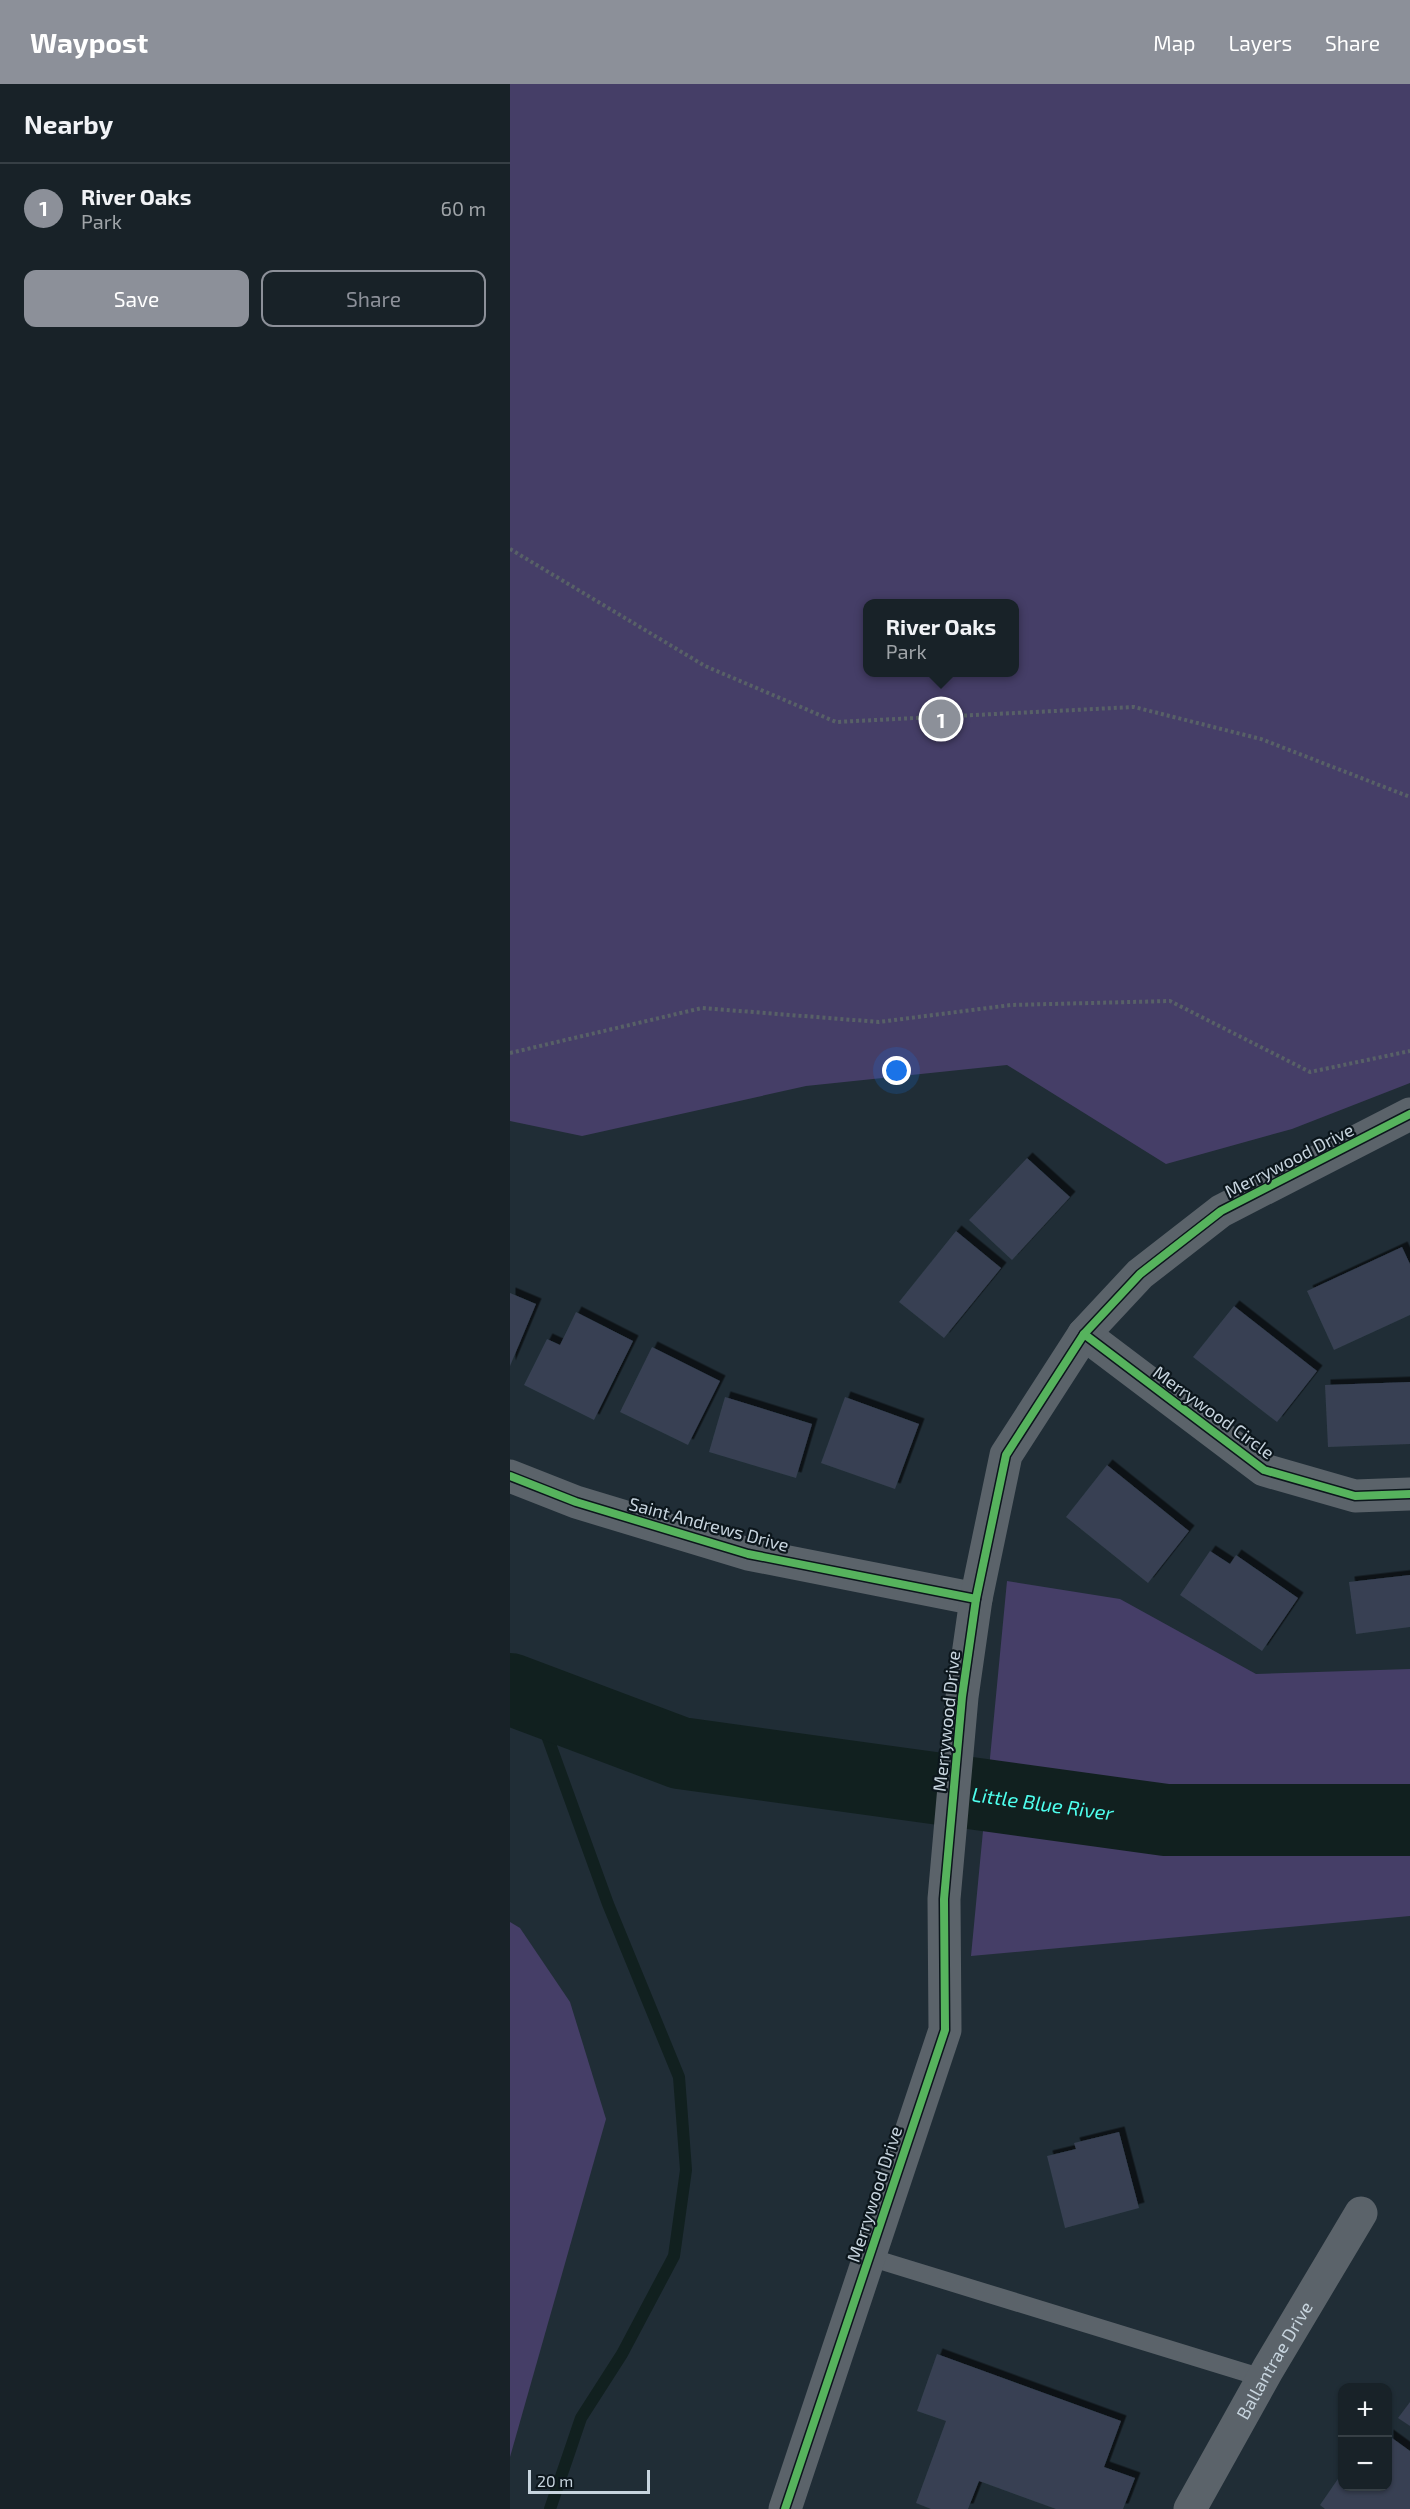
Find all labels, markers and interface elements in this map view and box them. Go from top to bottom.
text: Waypost [30,25,148,59]
text: Map [1153,30,1195,55]
text: Layers [1228,30,1292,55]
text: Share [1325,30,1380,55]
text: Nearby [24,108,113,139]
text: River Oaks [81,183,191,209]
text: 1 [39,196,48,220]
text: 60 m [441,196,486,220]
text: Park [81,209,122,233]
button: Save [24,270,249,327]
button: Share [261,270,486,327]
popup [863,599,1019,677]
text: River Oaks [886,613,996,639]
text: Park [886,639,927,663]
pin: 1 [922,696,960,742]
your location [882,1056,911,1085]
street label: Merrywood Drive [1221,1118,1357,1202]
street label: Merrywood Circle [1149,1361,1279,1463]
street label: Saint Andrews Drive [627,1492,791,1556]
street label: Merrywood Drive [928,1649,964,1793]
water label: Little Blue River [971,1781,1116,1825]
street label: Merrywood Drive [842,2123,906,2265]
street label: Ballantrae Drive [1231,2297,1317,2423]
map controls [1338,2383,1392,2491]
button: + [1338,2383,1392,2437]
button: − [1338,2437,1392,2491]
scale bar [528,2467,650,2494]
text: 20 m [537,2471,573,2490]

